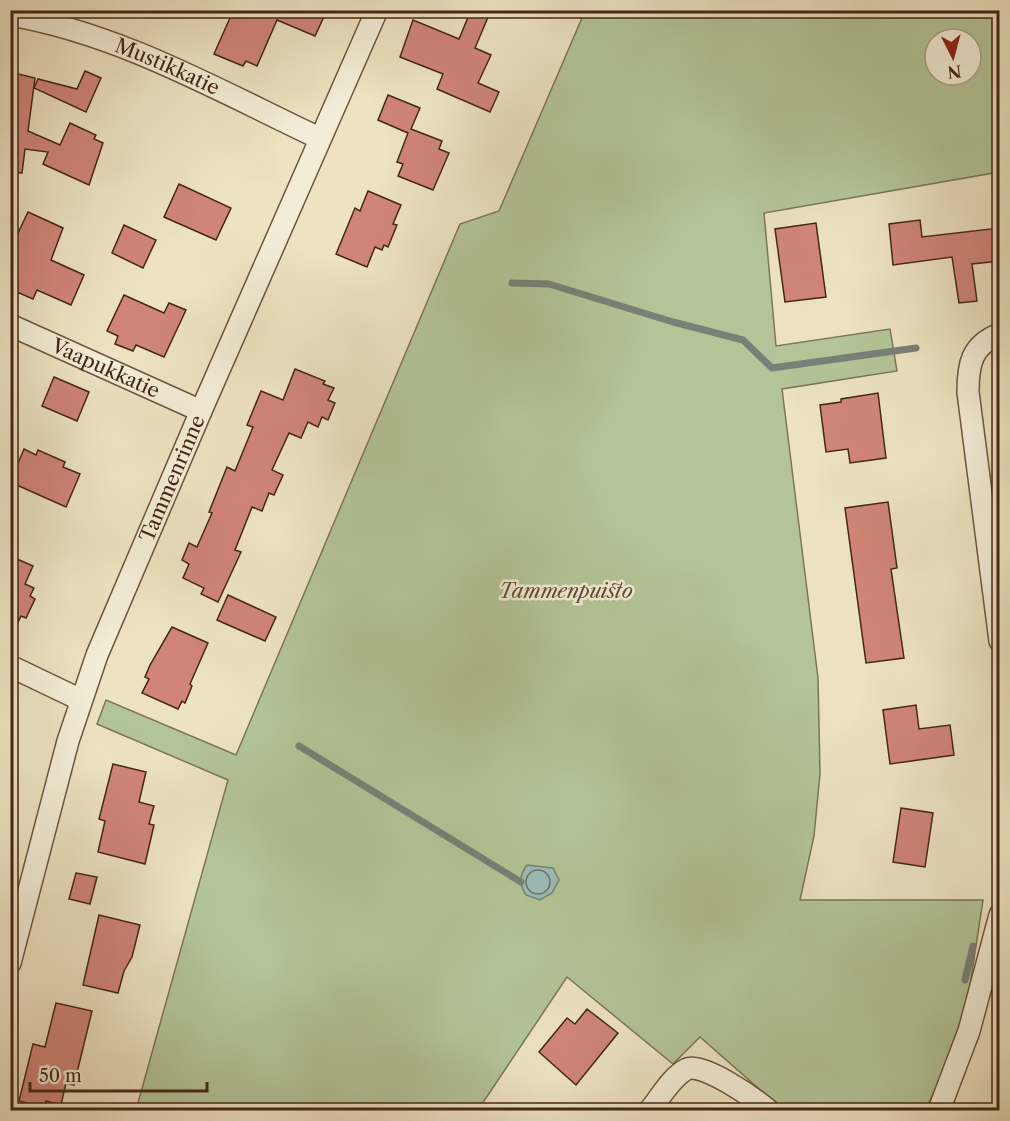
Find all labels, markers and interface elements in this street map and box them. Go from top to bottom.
north arrow [923,27,983,87]
street label: Mustikkatie [112,33,223,100]
text: N [947,61,963,83]
street label: Vaapukkatie [47,333,164,403]
street label: Tammenrinne [135,412,210,546]
park label: Tammenpuisto [499,579,633,603]
scale bar [30,1055,207,1093]
text: 50 m [39,1065,82,1087]

